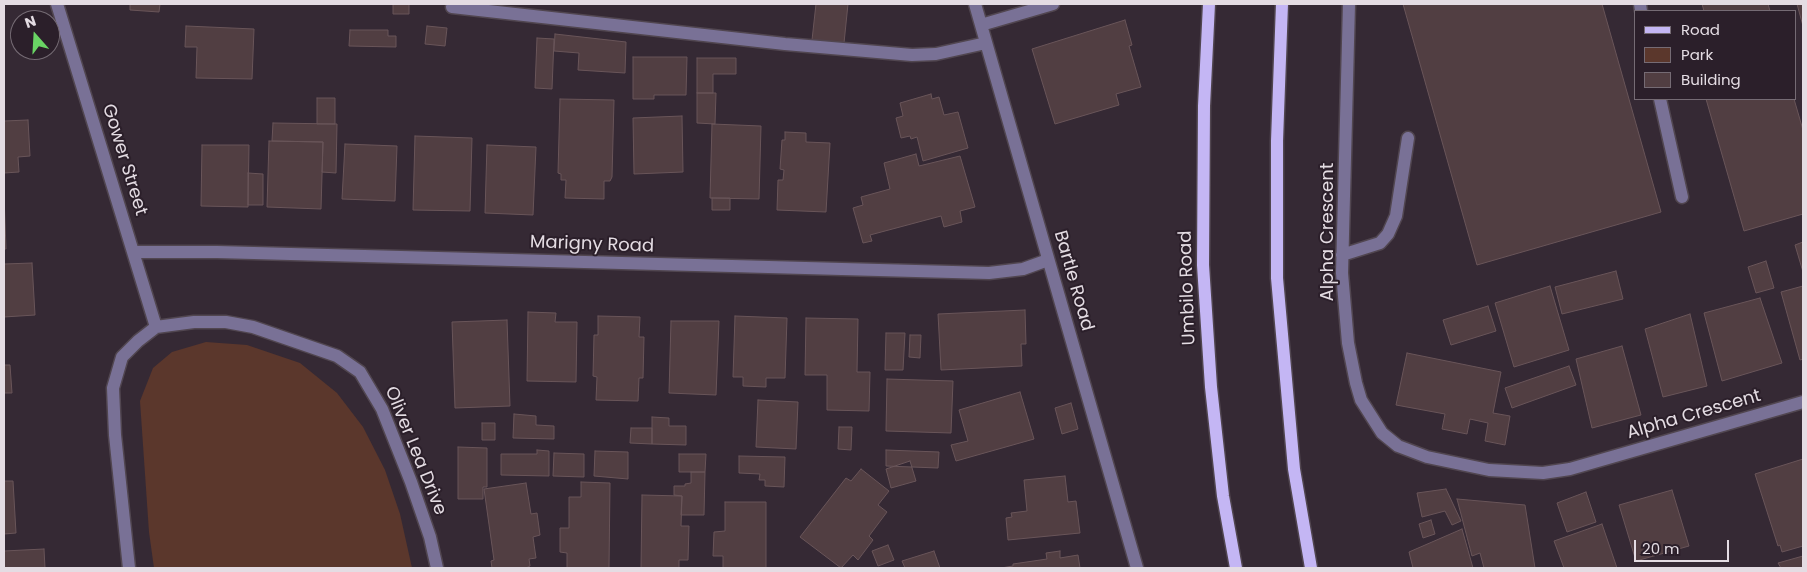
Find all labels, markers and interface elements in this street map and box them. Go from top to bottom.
north arrow [10,10,60,60]
legend [1634,10,1797,100]
text: N [22,11,39,33]
text: Road [1681,19,1720,40]
text: Park [1681,44,1713,65]
text: Building [1681,69,1741,90]
street label: Gower Street [97,102,151,218]
street label: Alpha Crescent [1317,163,1339,301]
street label: Bartle Road [1048,228,1098,334]
street label: Umbilo Road [1175,230,1201,346]
street label: Marigny Road [530,232,654,258]
street label: Oliver Lea Drive [379,384,451,518]
street label: Alpha Crescent [1624,386,1764,444]
scale bar [1637,530,1732,562]
text: 20 m [1642,538,1680,559]

